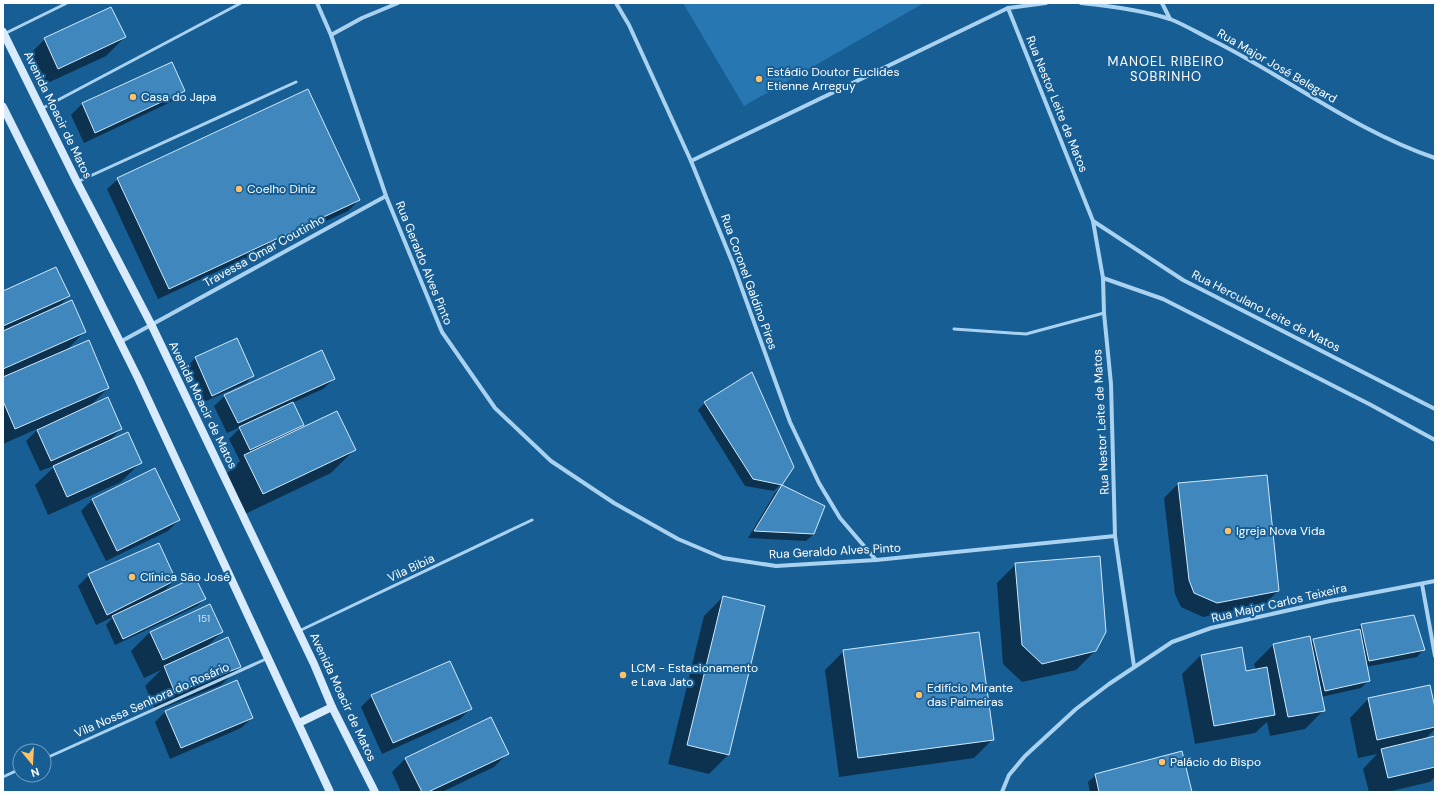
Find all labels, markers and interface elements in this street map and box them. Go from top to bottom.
street label: Rua Major José Belegard [1214,25,1340,107]
street label: Rua Nestor Leite de Matos [1022,33,1092,175]
street label: Avenida Moacir de Matos [20,49,96,181]
district label: MANOEL RIBEIRO SOBRINHO [1107,53,1225,85]
place label: Estádio Doutor Euclides Etienne Arreguy [767,64,899,94]
marker: Estádio Doutor Euclides Etienne Arreguy [754,74,764,84]
place label: Casa do Japa [141,89,216,105]
marker: Casa do Japa [128,92,138,102]
place label: Coelho Diniz [247,181,316,197]
marker: Coelho Diniz [234,184,244,194]
street label: Rua Geraldo Alves Pinto [392,199,456,327]
street label: Travessa Omar Coutinho [200,211,328,291]
street label: Rua Coronel Galdino Pires [717,212,781,352]
street label: Rua Herculano Leite de Matos [1189,266,1343,356]
street label: Avenida Moacir de Matos [165,339,241,471]
street label: Rua Nestor Leite de Matos [1089,349,1113,495]
place label: Igreja Nova Vida [1236,523,1325,539]
marker: Igreja Nova Vida [1223,526,1233,536]
street label: Rua Geraldo Alves Pinto [769,540,901,562]
street label: Vila Bibia [385,550,437,586]
place label: Clínica São José [140,569,230,585]
marker: Clínica São José [127,572,137,582]
street label: Rua Major Carlos Teixeira [1210,580,1348,626]
house number: 151 [198,612,210,625]
street label: Avenida Moacir de Matos [306,630,380,764]
street label: Vila Nossa Senhora do Rosário [72,659,232,741]
place label: LCM - Estacionamento e Lava Jato [631,660,758,690]
marker: LCM - Estacionamento e Lava Jato [618,670,628,680]
place label: Edifício Mirante das Palmeiras [927,680,1013,710]
marker: Edifício Mirante das Palmeiras [914,690,924,700]
north arrow [12,743,52,783]
place label: Palácio do Bispo [1170,754,1261,770]
marker: Palácio do Bispo [1157,757,1167,767]
text: N [29,765,41,780]

